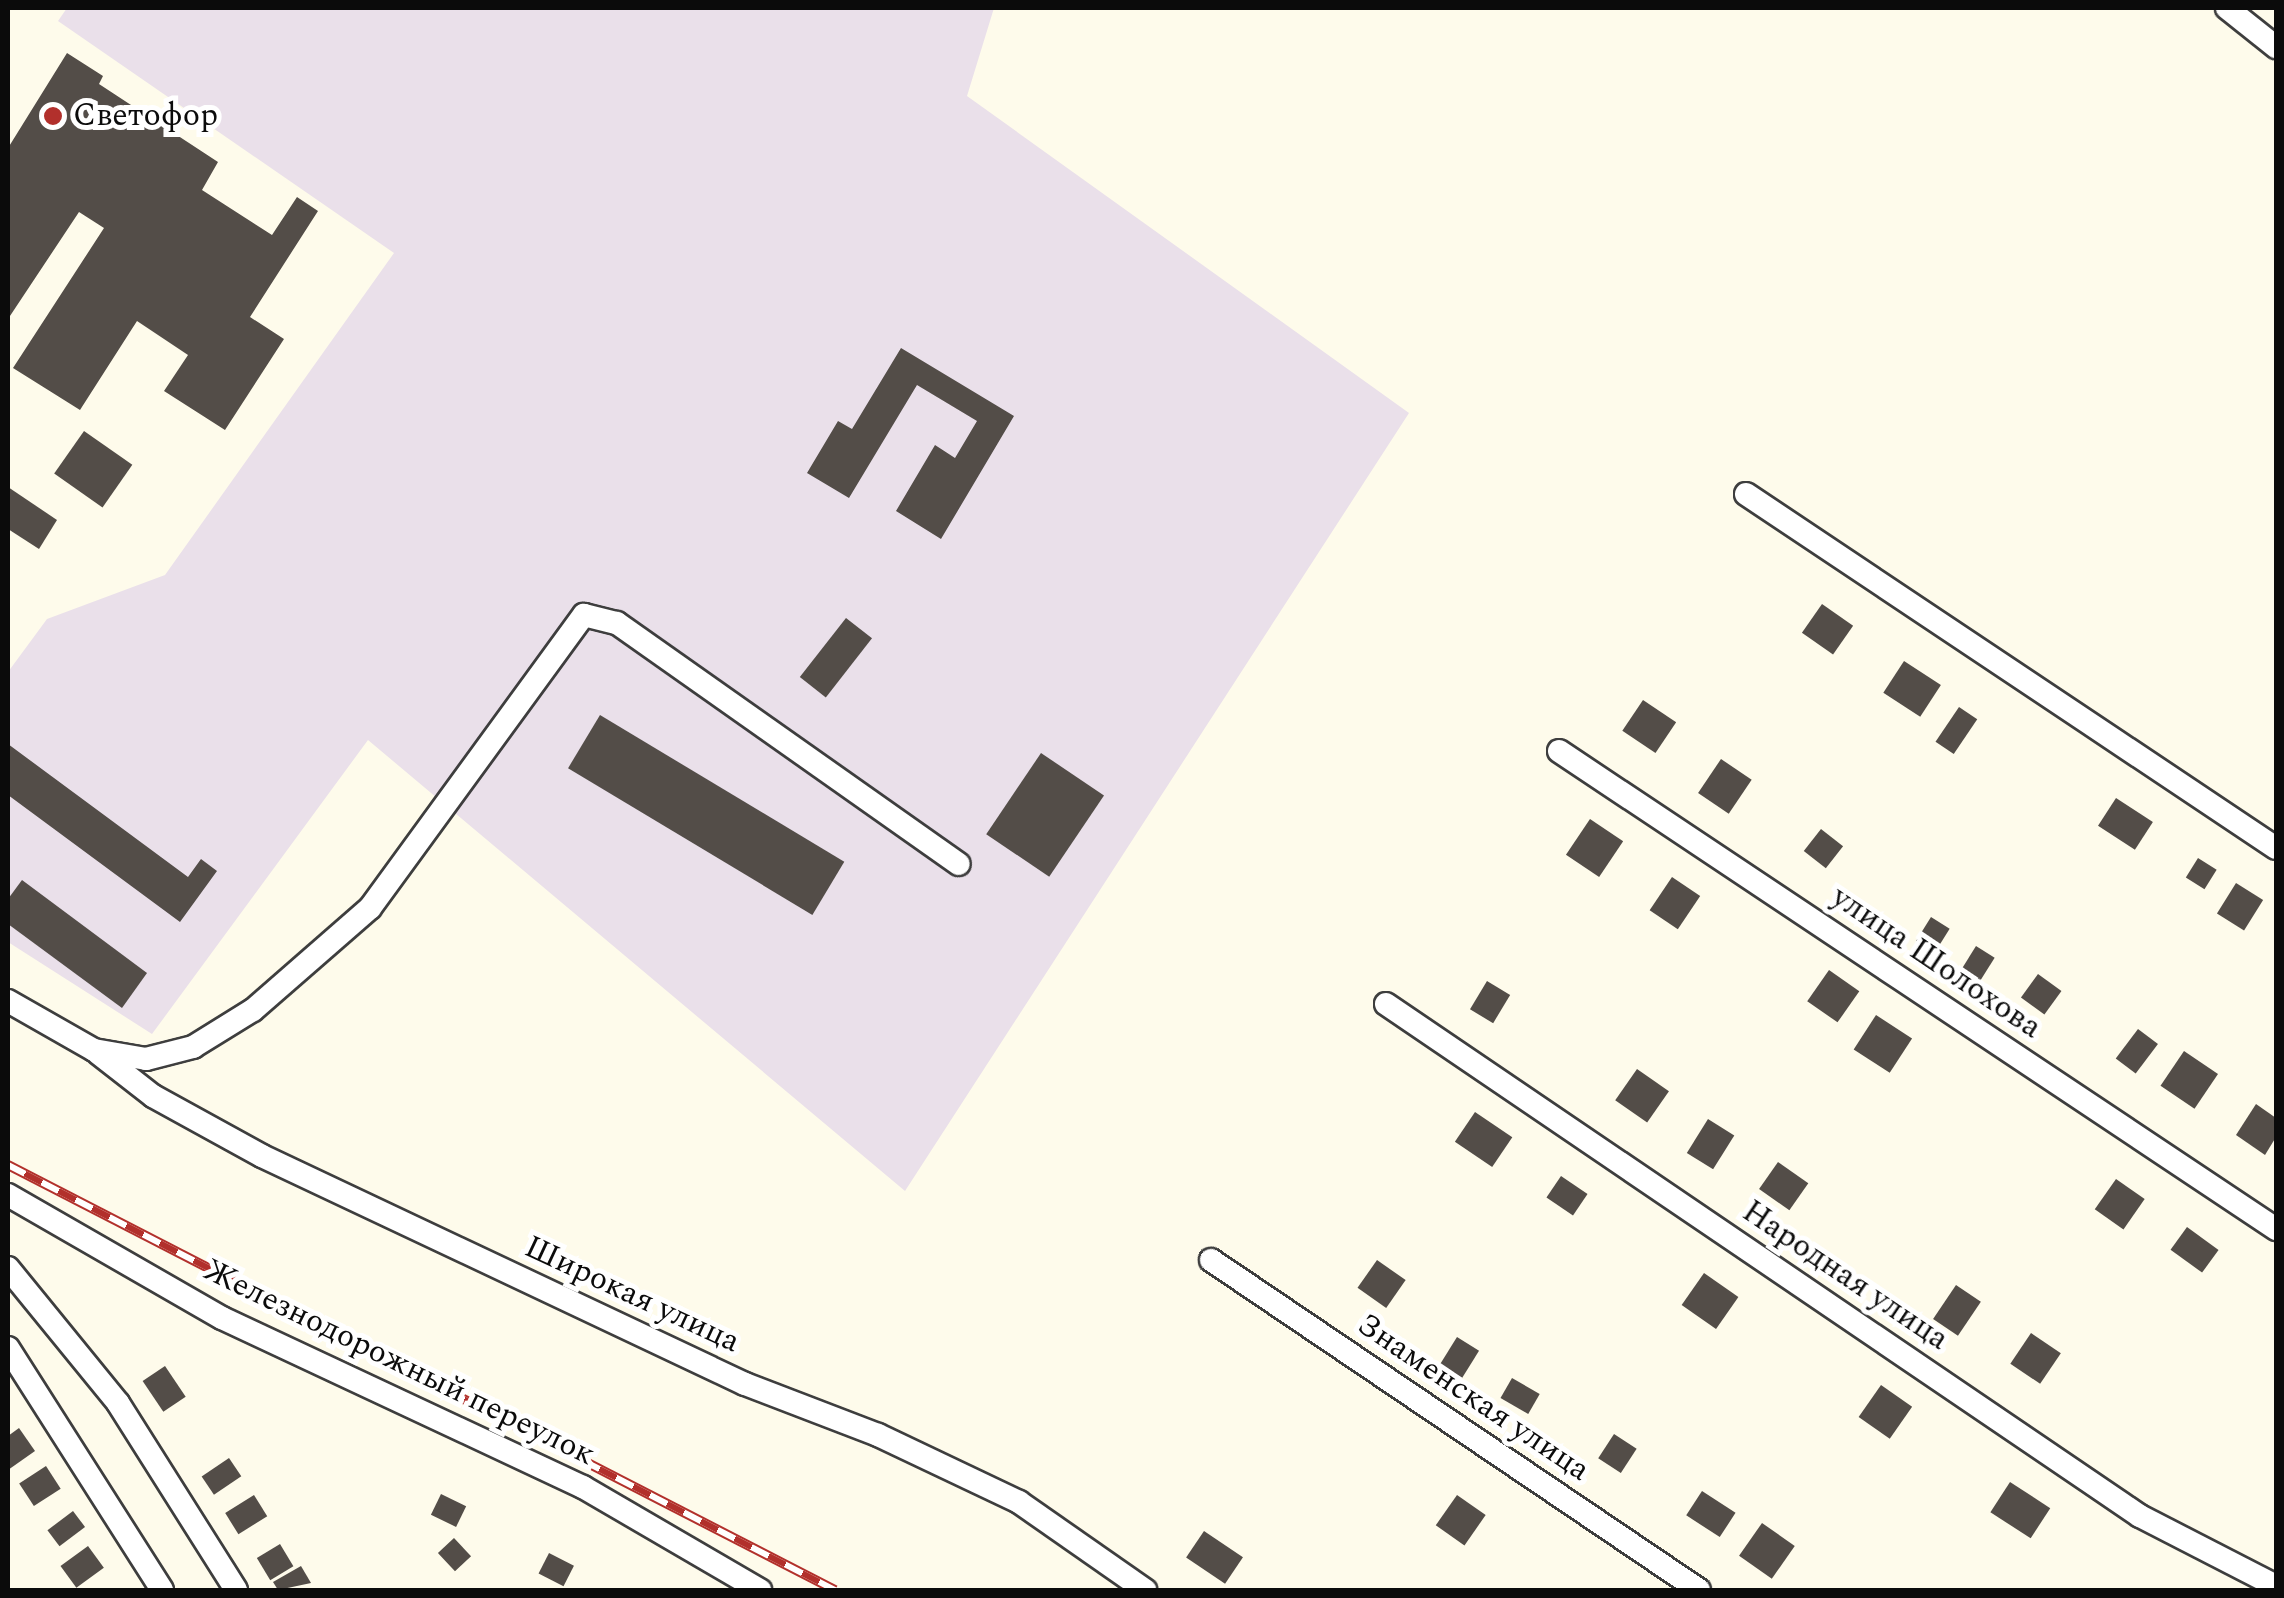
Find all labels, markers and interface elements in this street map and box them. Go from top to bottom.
place label: Светофор [73,97,218,135]
marker: Светофор [42,105,64,127]
street label: улица Шолохова [1824,879,2048,1047]
street label: Народная улица [1735,1193,1955,1359]
street label: Широкая улица [518,1228,746,1362]
street label: Железнодорожный переулок [197,1251,601,1475]
street label: Знаменская улица [1349,1306,1597,1490]

